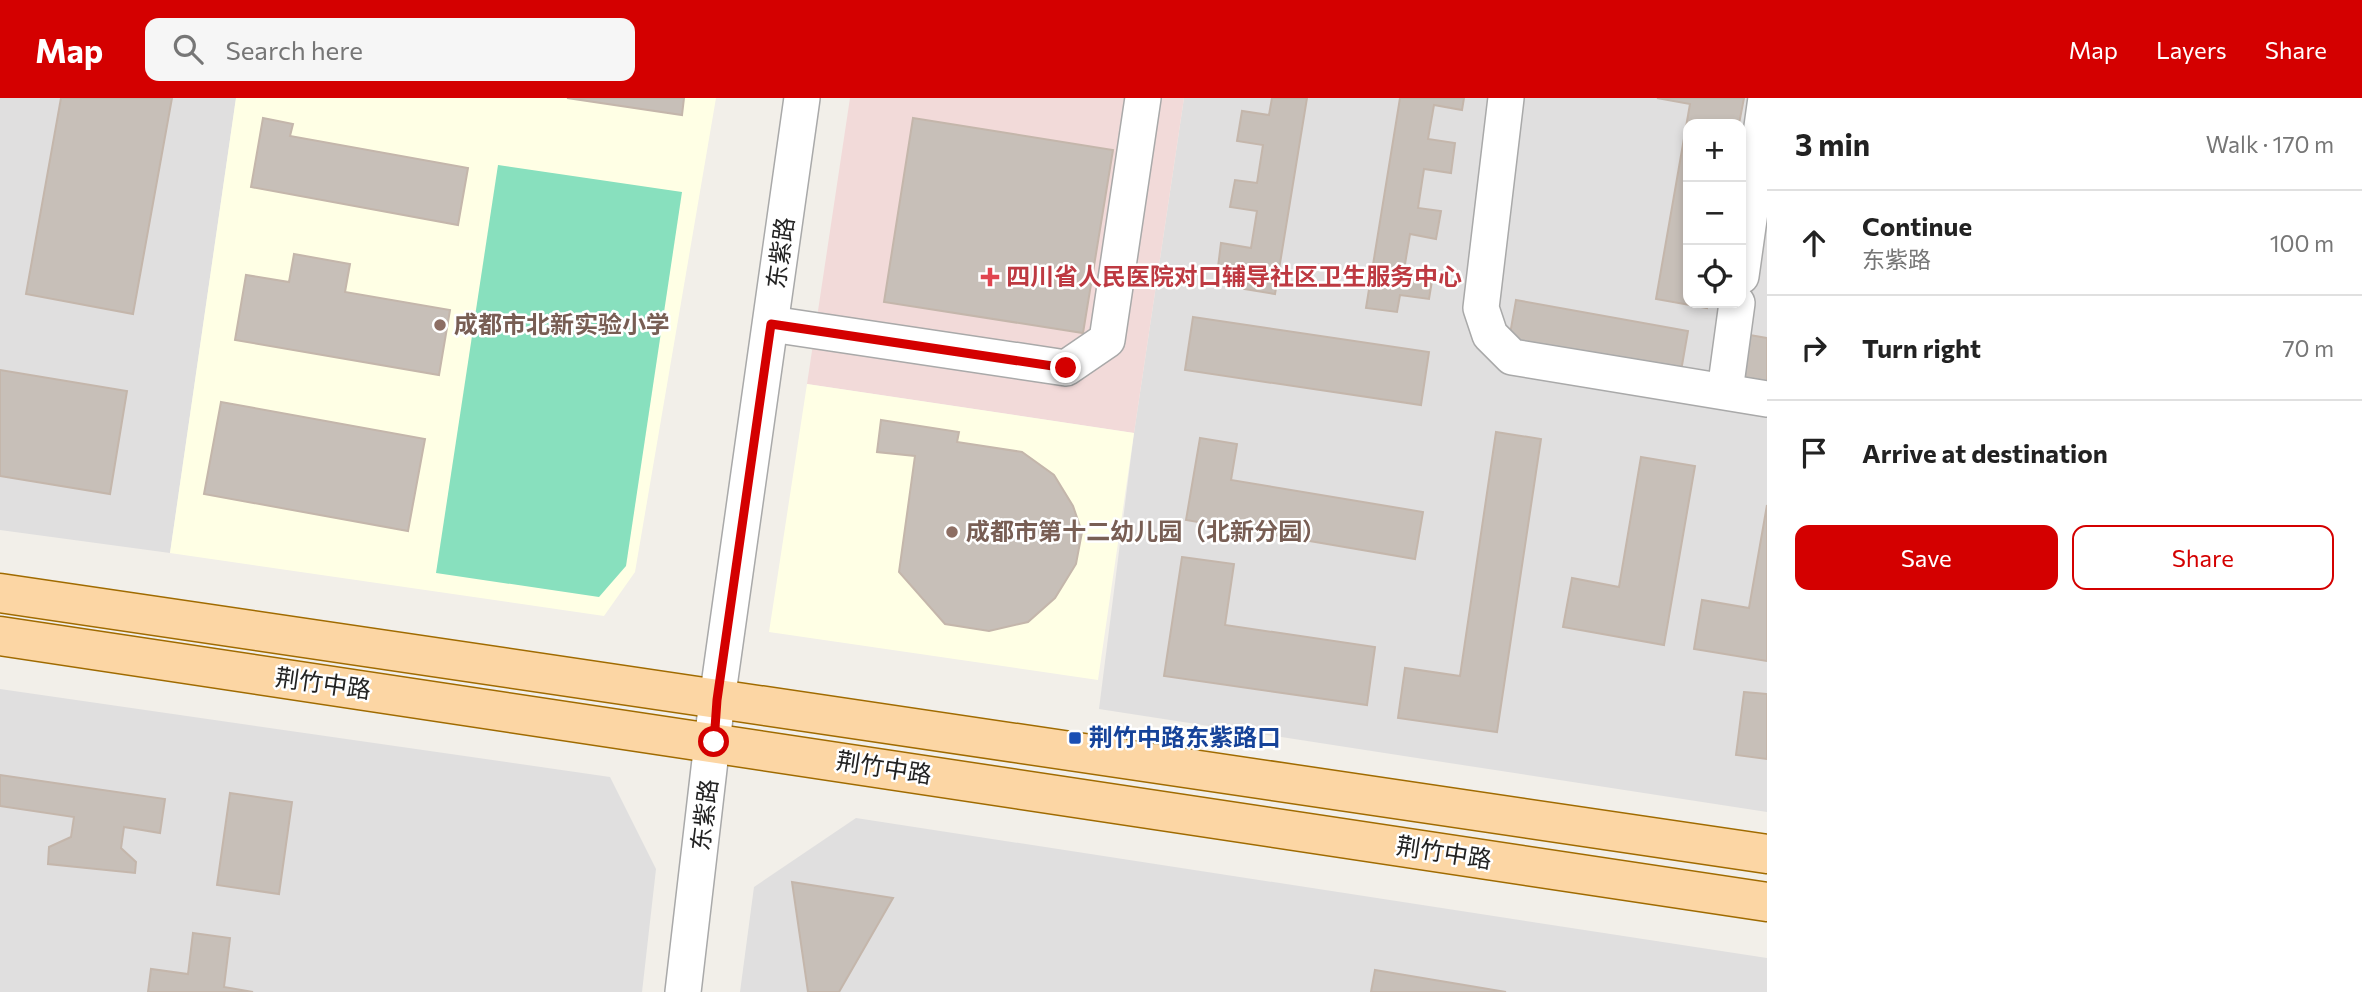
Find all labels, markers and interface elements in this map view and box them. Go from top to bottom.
search box [145,18,635,81]
text: Map [35,29,103,70]
icon: search [169,30,207,68]
text: Search here [225,34,363,65]
text: Map [2069,35,2118,64]
text: Layers [2156,35,2227,64]
text: Share [2265,35,2327,64]
map controls [1683,119,1746,308]
button: + [1683,119,1746,182]
text: 3 min [1795,125,1870,162]
text: Walk · 170 m [2206,130,2334,158]
button: − [1683,182,1746,245]
text: Continue [1862,210,1972,241]
street label: 东紫路 [760,215,799,290]
icon: ahead [1795,224,1833,262]
text: 100 m [2270,229,2334,257]
button: locate [1683,245,1746,308]
text: 东紫路 [1862,245,1931,273]
place label: 四川省人民医院对口辅导社区卫生服务中心 [1006,261,1462,290]
marker: 四川省人民医院对口辅导社区卫生服务中心 [980,267,1000,287]
place label: 成都市北新实验小学 [454,309,670,338]
marker: 成都市北新实验小学 [432,317,448,333]
icon: right [1795,329,1833,367]
text: Turn right [1862,332,1981,363]
text: 70 m [2282,334,2334,362]
route end [1050,352,1081,383]
icon: arrive [1795,434,1833,472]
text: Arrive at destination [1862,437,2108,468]
place label: 成都市第十二幼儿园（北新分园） [966,516,1326,545]
marker: 成都市第十二幼儿园（北新分园） [944,524,960,540]
button: Save [1795,525,2058,590]
button: Share [2072,525,2334,590]
street label: 荆竹中路 [274,661,373,704]
place label: 荆竹中路东紫路口 [1089,722,1281,751]
route start [698,726,729,757]
marker: 荆竹中路东紫路口 [1067,730,1083,746]
street label: 荆竹中路 [835,745,934,788]
street label: 东紫路 [685,777,722,852]
street label: 荆竹中路 [1395,830,1494,873]

